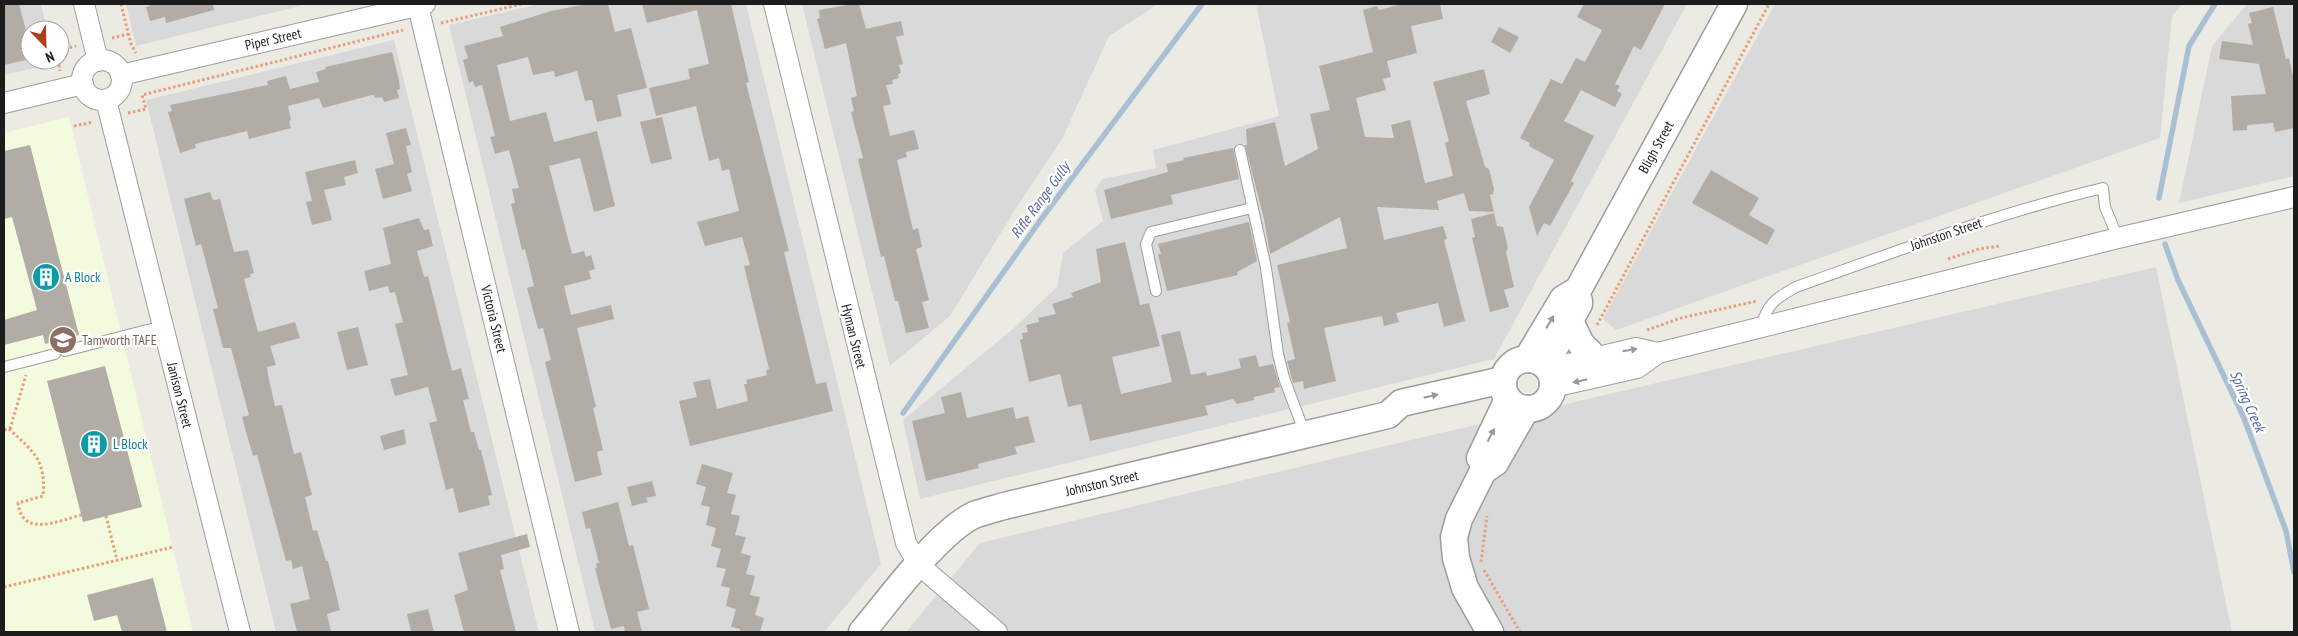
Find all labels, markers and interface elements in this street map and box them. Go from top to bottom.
north arrow [20,20,70,70]
street label: Piper Street [243,24,303,54]
text: N [43,47,57,67]
street label: Bligh Street [1634,118,1678,176]
water label: Rifle Range Gully [1006,156,1075,242]
street label: Johnston Street [1907,213,1984,255]
building icon: A Block [31,262,61,292]
place label: A Block [65,268,101,286]
street label: Victoria Street [477,283,511,355]
street label: Hyman Street [837,302,871,370]
one-way arrow [1545,315,1554,328]
school or university icon: Tamworth TAFE [48,325,78,355]
place label: Tamworth TAFE [82,331,157,349]
one-way arrow [1622,345,1638,353]
street label: Janison Street [163,359,197,430]
water label: Spring Creek [2226,367,2271,437]
one-way arrow [1573,377,1588,385]
one-way arrow [1423,392,1438,400]
one-way arrow [1487,427,1495,442]
building icon: L Block [79,429,109,459]
place label: L Block [113,435,148,453]
street label: Johnston Street [1063,466,1140,500]

